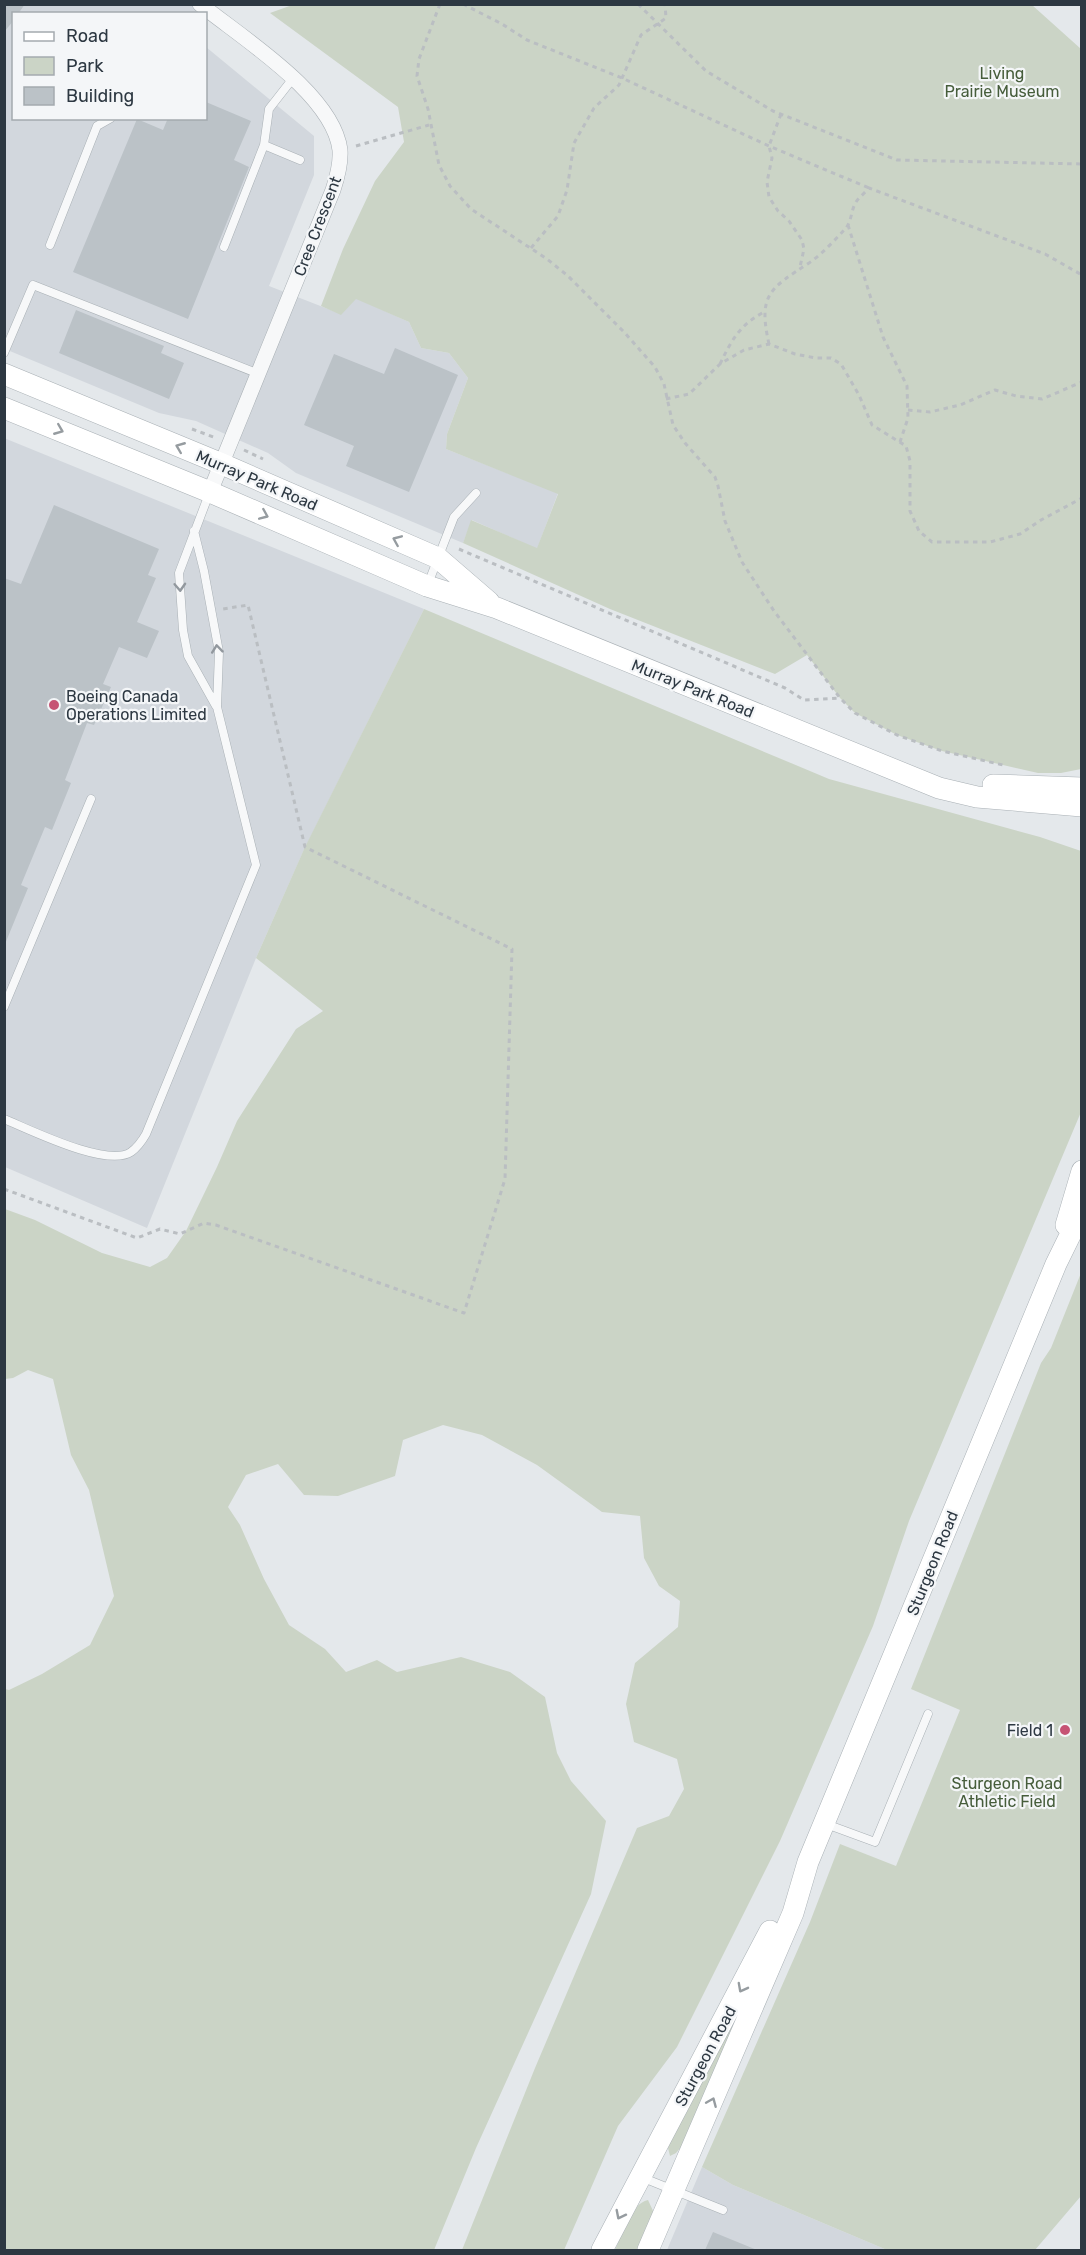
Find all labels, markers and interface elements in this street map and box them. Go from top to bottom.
legend [12,12,207,120]
text: Road [66,25,109,47]
text: Park [66,55,104,77]
park label: Living Prairie Museum [944,64,1060,101]
text: Building [66,85,134,107]
street label: Cree Crescent [290,173,345,279]
one-way arrow [52,423,63,435]
one-way arrow [175,442,186,454]
street label: Murray Park Road [193,446,320,515]
one-way arrow [257,508,268,520]
one-way arrow [393,535,404,547]
one-way arrow [173,582,186,591]
one-way arrow [211,644,224,653]
street label: Murray Park Road [629,655,757,722]
place label: Boeing Canada Operations Limited [66,687,207,724]
marker: Boeing Canada Operations Limited [47,698,61,712]
street label: Sturgeon Road [903,1508,962,1618]
place label: Field 1 [1007,1721,1053,1740]
marker: Field 1 [1058,1723,1072,1737]
park label: Sturgeon Road Athletic Field [952,1774,1062,1811]
one-way arrow [738,1982,749,1992]
street label: Sturgeon Road [671,2003,740,2110]
one-way arrow [704,2097,716,2108]
one-way arrow [616,2209,627,2220]

